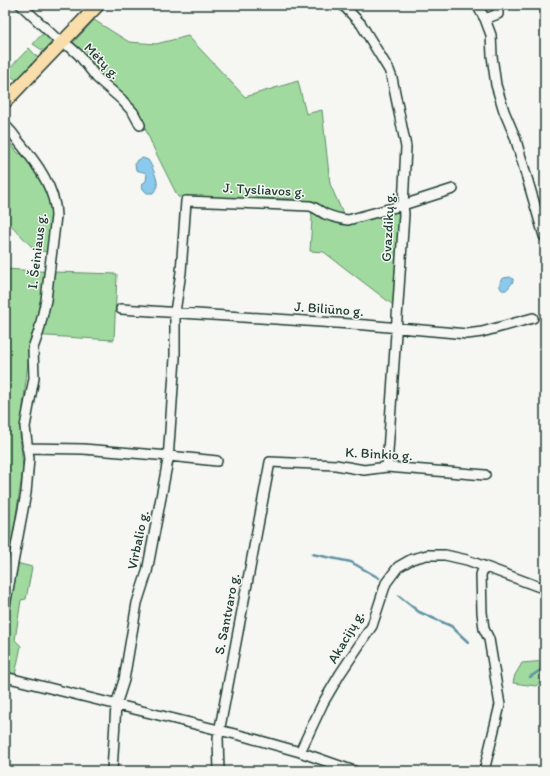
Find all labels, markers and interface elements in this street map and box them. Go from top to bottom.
street label: Mėtų g. [80,39,124,83]
street label: J. Tysliavos g. [223,179,305,201]
street label: Gvazdikų g. [378,192,398,262]
street label: I. Šeiniaus g. [24,212,50,290]
street label: J. Biliūno g. [294,298,364,320]
street label: K. Binkio g. [345,444,413,464]
street label: Virbalio g. [123,509,153,571]
street label: S. Santvaro g. [211,572,243,656]
street label: Akacijų g. [324,607,368,667]

